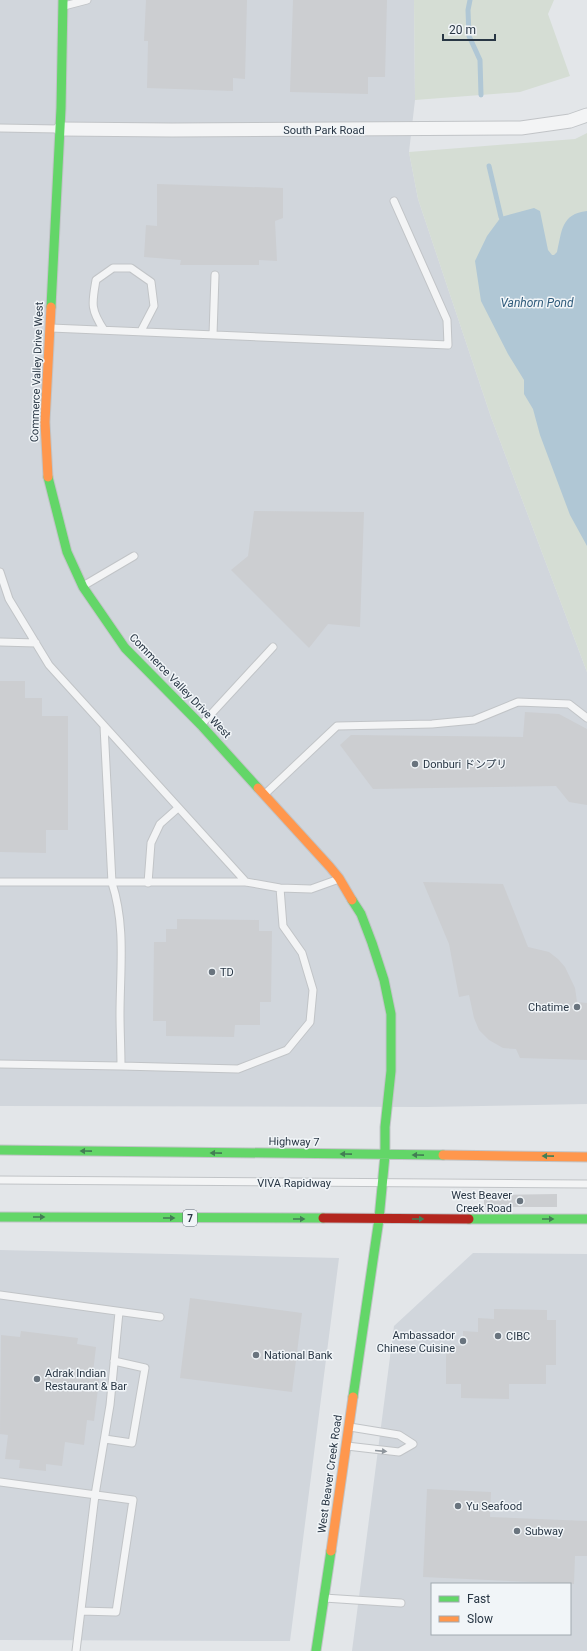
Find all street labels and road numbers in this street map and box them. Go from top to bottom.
street label: South Park Road [283,124,365,137]
street label: Commerce Valley Drive West [28,301,46,442]
street label: Commerce Valley Drive West [127,631,234,741]
street label: Highway 7 [268,1135,320,1149]
street label: VIVA Rapidway [257,1177,332,1190]
road number: 7 [183,1210,197,1226]
street label: West Beaver Creek Road [315,1414,345,1534]

